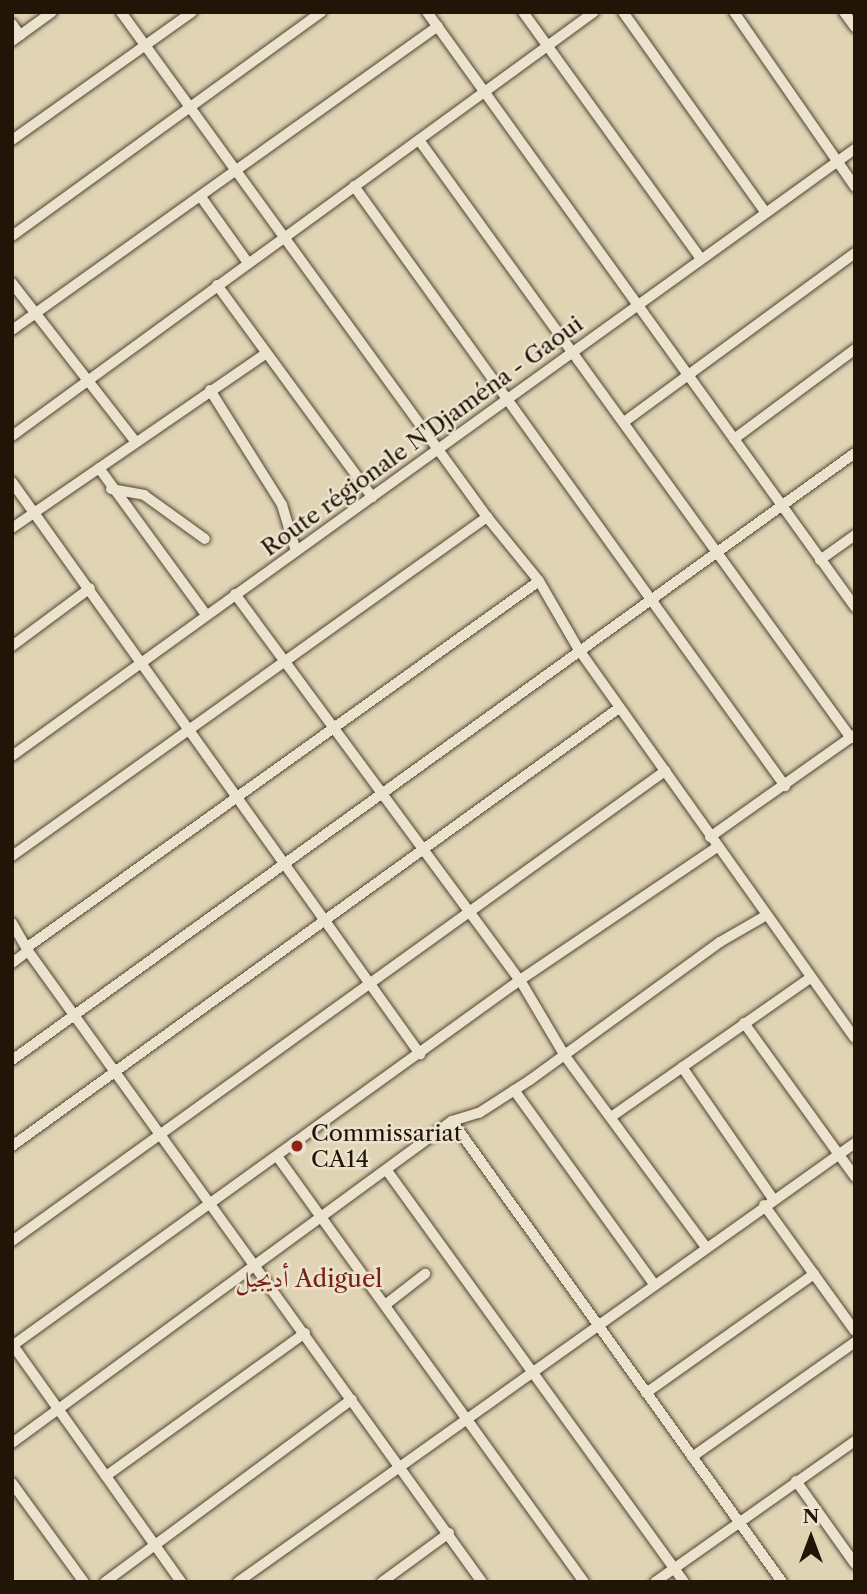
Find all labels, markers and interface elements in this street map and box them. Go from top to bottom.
street label: Route régionale N'Djaména - Gaoui [256,310,588,562]
place label: Commissariat CA14 [311,1119,462,1173]
marker: Commissariat CA14 [289,1138,305,1154]
district label: أديجيل Adiguel [236,1265,382,1293]
north arrow [776,1503,846,1573]
text: N [803,1505,819,1528]

